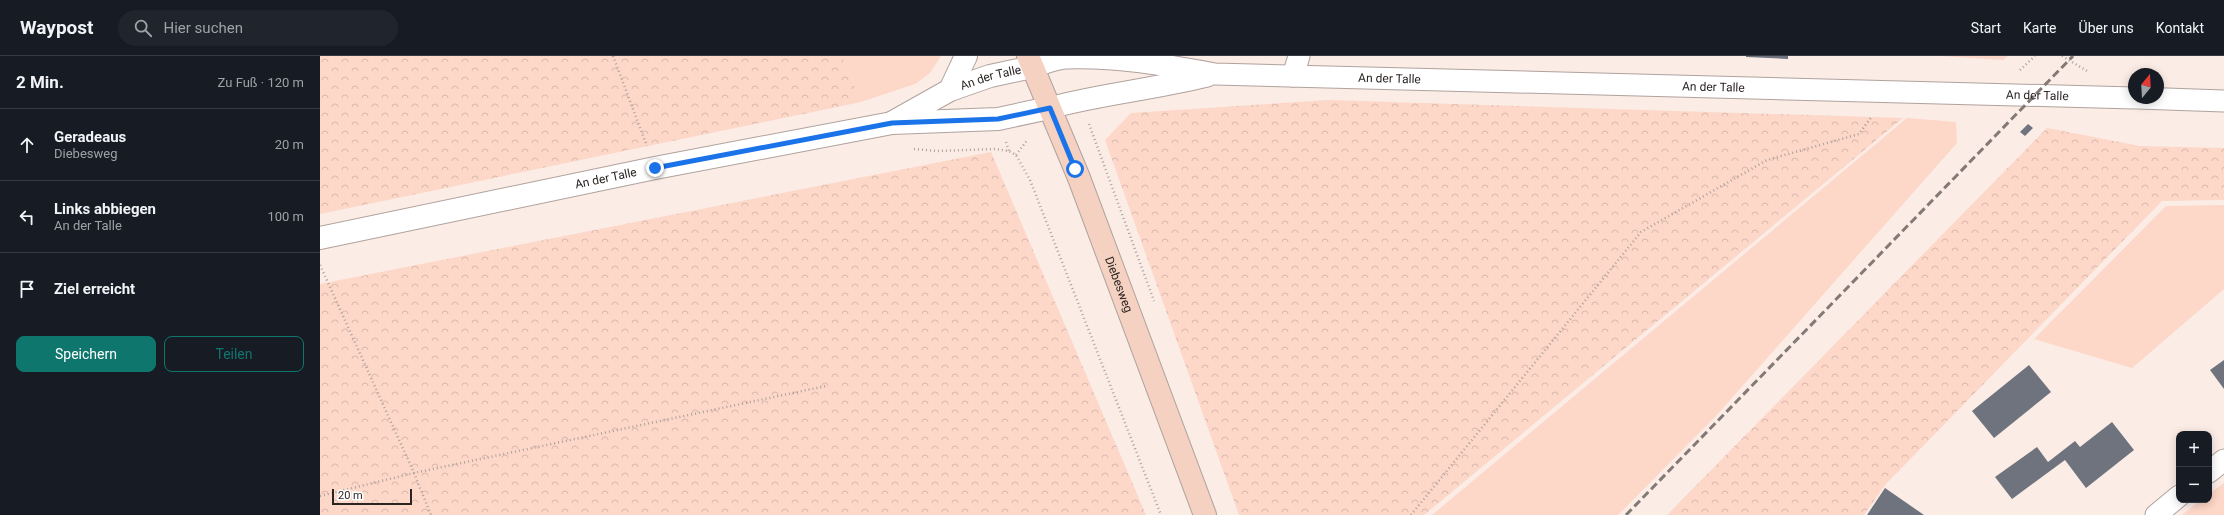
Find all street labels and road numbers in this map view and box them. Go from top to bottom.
street label: An der Talle [958,63,1022,93]
street label: An der Talle [1358,71,1421,86]
street label: An der Talle [1682,79,1745,95]
street label: An der Talle [2006,88,2069,103]
street label: An der Talle [574,165,638,192]
street label: Diebesweg [1102,255,1136,314]

